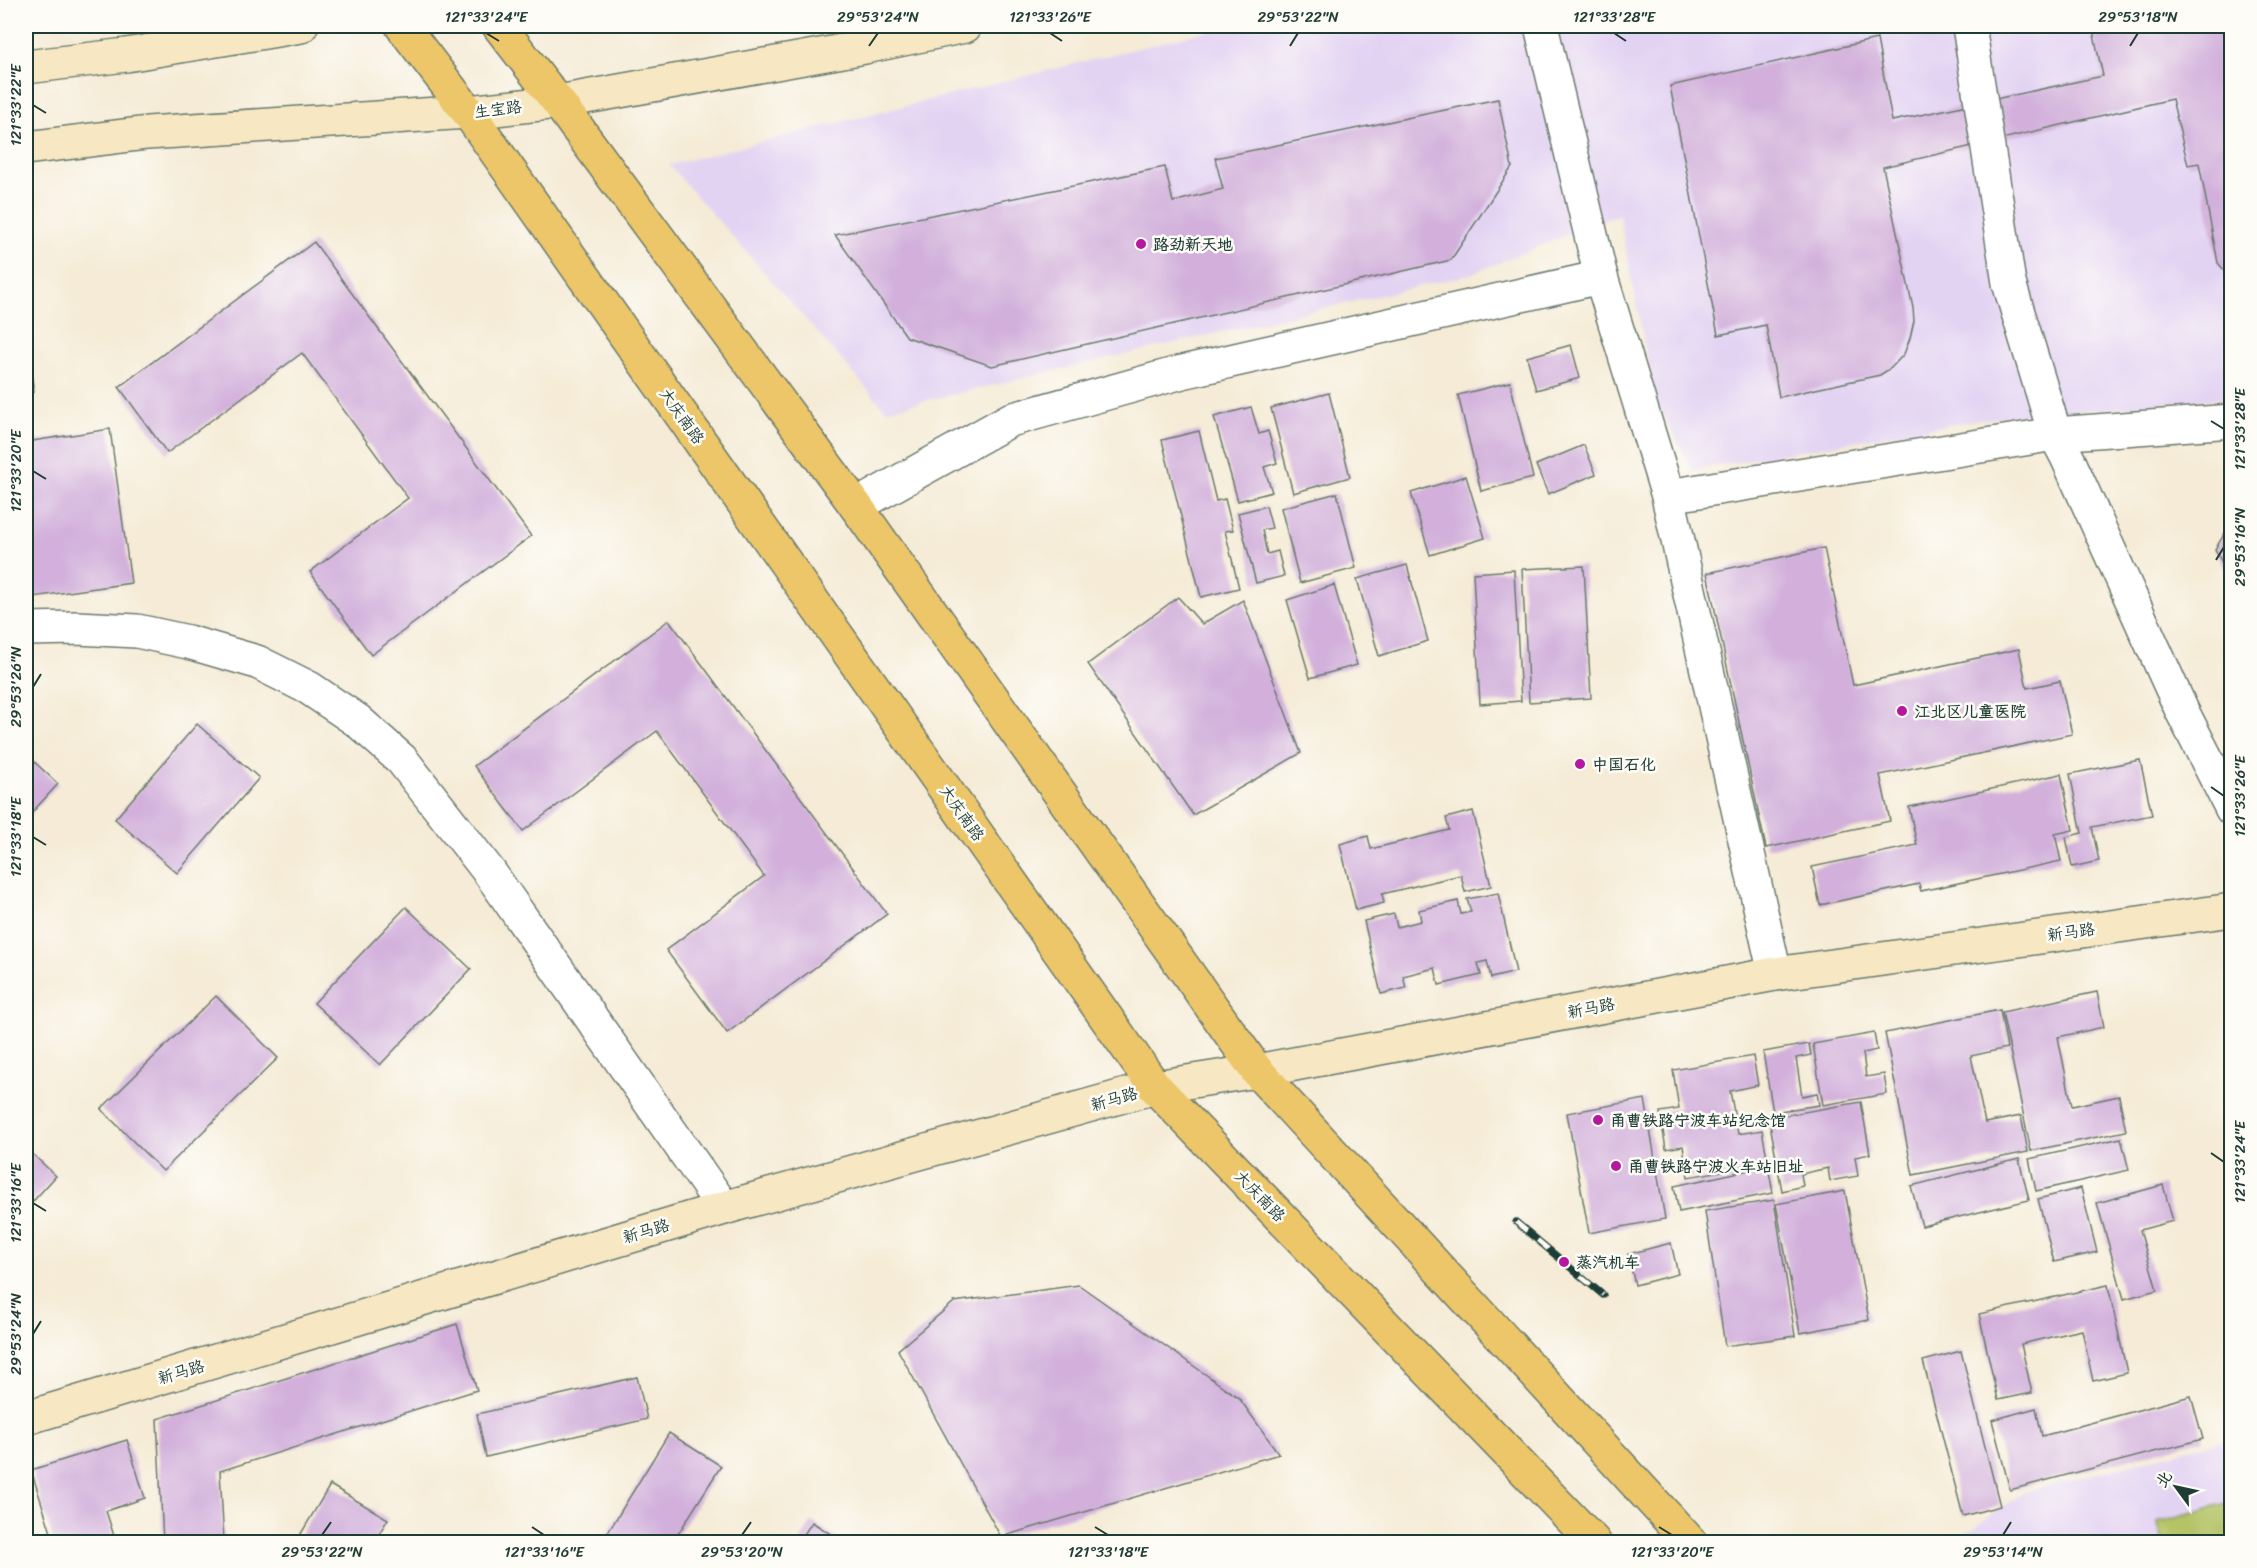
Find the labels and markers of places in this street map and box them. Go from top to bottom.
place label: 路劲新天地 [1153,230,1233,259]
marker: 路劲新天地 [1134,237,1148,251]
place label: 江北区儿童医院 [1914,697,2026,726]
marker: 江北区儿童医院 [1895,704,1909,718]
place label: 中国石化 [1592,750,1656,779]
marker: 中国石化 [1573,757,1587,771]
place label: 甬曹铁路宁波车站纪念馆 [1610,1106,1786,1135]
marker: 甬曹铁路宁波车站纪念馆 [1591,1113,1605,1127]
place label: 甬曹铁路宁波火车站旧址 [1628,1152,1804,1181]
marker: 甬曹铁路宁波火车站旧址 [1609,1159,1623,1173]
place label: 蒸汽机车 [1576,1248,1640,1277]
marker: 蒸汽机车 [1557,1255,1571,1269]

